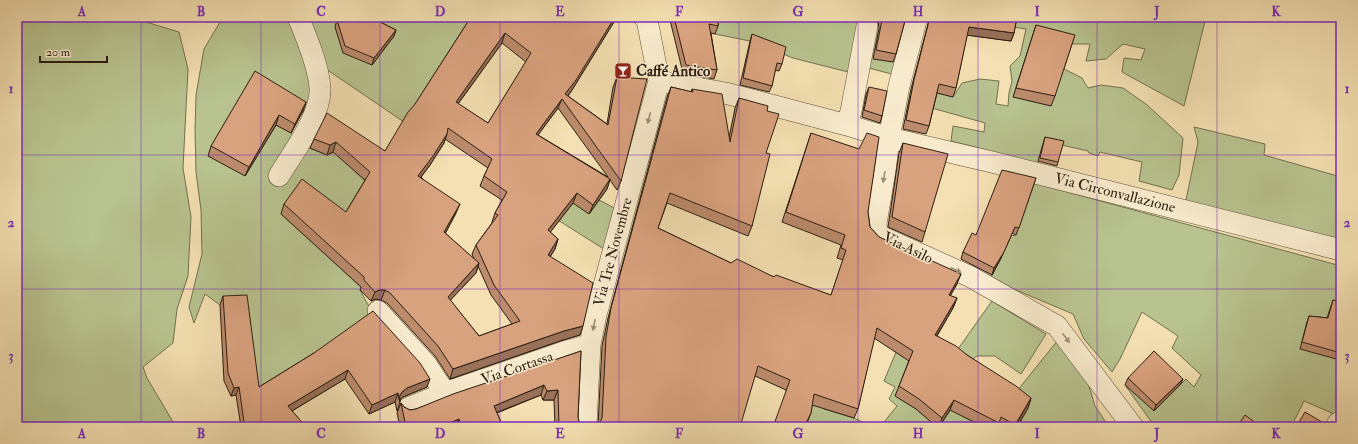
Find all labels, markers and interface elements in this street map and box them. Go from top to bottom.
text: A [77,4,87,20]
text: B [197,4,205,20]
text: C [316,4,326,20]
text: D [435,4,446,20]
text: E [555,4,565,20]
text: F [675,4,684,20]
text: G [793,4,804,20]
text: H [913,4,924,20]
text: I [1034,4,1040,20]
text: J [1153,4,1160,21]
text: K [1271,4,1281,20]
scale bar [40,38,107,64]
text: 20 m [46,45,71,60]
bar icon: Caffé Antico [613,61,633,81]
place label: Caffé Antico [636,62,711,81]
text: 1 [9,81,14,97]
text: 1 [1345,81,1350,97]
one-way arrow [646,112,652,125]
street label: Via Circonvallazione [1053,169,1177,217]
one-way arrow [881,171,887,183]
street label: Via Tre Novembre [589,196,637,308]
text: 2 [8,215,15,231]
text: 2 [1344,215,1351,231]
street label: Via Asilo [880,228,936,268]
one-way arrow [950,267,962,274]
one-way arrow [590,319,596,331]
one-way arrow [1062,332,1070,343]
street label: Via Cortassa [478,347,556,389]
text: 3 [9,348,14,364]
text: 3 [1345,348,1350,364]
text: A [77,426,87,442]
text: B [197,426,205,442]
text: C [316,426,326,442]
text: D [435,426,446,442]
text: E [555,426,565,442]
text: F [675,426,684,442]
text: G [793,426,804,442]
text: H [913,426,924,442]
text: I [1034,426,1040,442]
text: J [1153,426,1160,443]
text: K [1271,426,1281,442]

